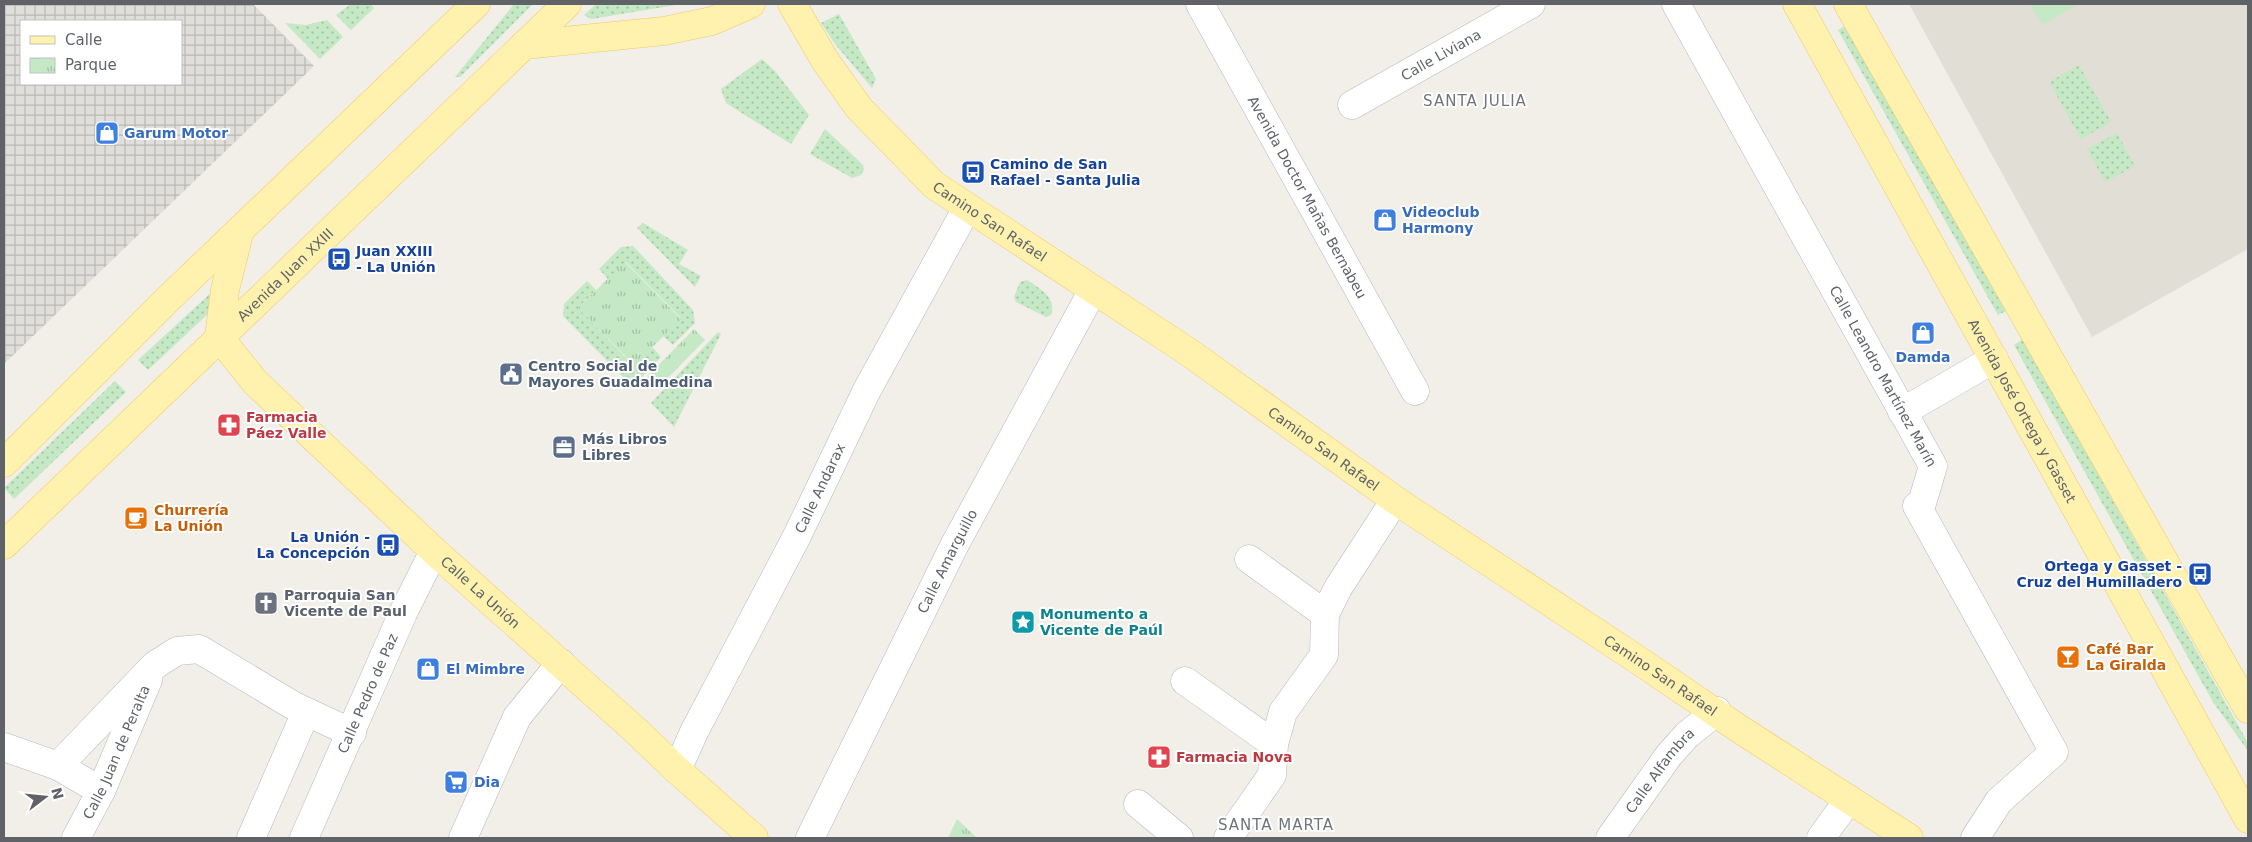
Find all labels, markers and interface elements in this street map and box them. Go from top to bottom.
legend [20,20,182,85]
street label: Calle Liviana [1398,26,1484,84]
text: Calle [65,31,102,49]
text: Parque [65,56,117,74]
district label: SANTA JULIA [1423,92,1527,110]
street label: Avenida Doctor Mañas Bernabeu [1245,93,1370,301]
shop icon: Garum Motor [94,120,120,146]
place label: Garum Motor [124,125,228,141]
place label: Camino de San Rafael - Santa Julia [990,156,1140,188]
bus stop icon: Camino de San Rafael - Santa Julia [960,159,986,185]
street label: Camino San Rafael [930,178,1050,265]
place label: Videoclub Harmony [1402,204,1480,236]
shop icon: Videoclub Harmony [1372,207,1398,233]
street label: Avenida Juan XXIII [234,225,337,325]
place label: Juan XXIII - La Unión [355,243,436,275]
bus stop icon: Juan XXIII - La Unión [326,246,352,272]
street label: Calle Leandro Martínez Marín [1826,283,1940,470]
street label: Avenida José Ortega y Gasset [1965,316,2080,506]
shop icon: Damda [1910,320,1936,346]
place label: Damda [1895,349,1951,365]
place label: Centro Social de Mayores Guadalmedina [528,358,713,390]
public building icon: Centro Social de Mayores Guadalmedina [498,361,524,387]
street label: Camino San Rafael [1265,404,1382,494]
place label: Farmacia Páez Valle [246,409,326,441]
pharmacy icon: Farmacia Páez Valle [216,412,242,438]
place label: Más Libros Libres [582,431,667,463]
office icon: Más Libros Libres [551,434,577,460]
street label: Calle Andarax [792,441,848,536]
place label: Churrería La Unión [154,502,229,534]
cafe icon: Churrería La Unión [123,505,149,531]
street label: Calle Amarguillo [914,506,980,616]
place label: La Unión - La Concepción [256,529,370,561]
bus stop icon: La Unión - La Concepción [375,532,401,558]
street label: Calle La Unión [438,553,523,632]
place label: Ortega y Gasset - Cruz del Humilladero [2016,558,2182,590]
bus stop icon: Ortega y Gasset - Cruz del Humilladero [2187,561,2213,587]
place label: Parroquia San Vicente de Paul [284,587,407,619]
church icon: Parroquia San Vicente de Paul [253,590,279,616]
place label: Monumento a Vicente de Paúl [1040,606,1163,638]
place icon: Monumento a Vicente de Paúl [1010,609,1036,635]
street label: Calle Pedro de Paz [334,631,401,756]
street label: Camino San Rafael [1601,632,1720,719]
place label: Café Bar La Giralda [2086,641,2166,673]
bar icon: Café Bar La Giralda [2055,644,2081,670]
shop icon: El Mimbre [415,656,441,682]
place label: El Mimbre [446,661,525,677]
street label: Calle Juan de Peralta [79,683,153,822]
street label: Calle Alfambra [1622,724,1697,816]
pharmacy icon: Farmacia Nova [1146,744,1172,770]
place label: Farmacia Nova [1176,749,1292,765]
supermarket icon: Dia [443,769,469,795]
north arrow [20,772,70,822]
place label: Dia [474,774,500,790]
text: N [48,786,67,801]
district label: SANTA MARTA [1218,816,1334,834]

